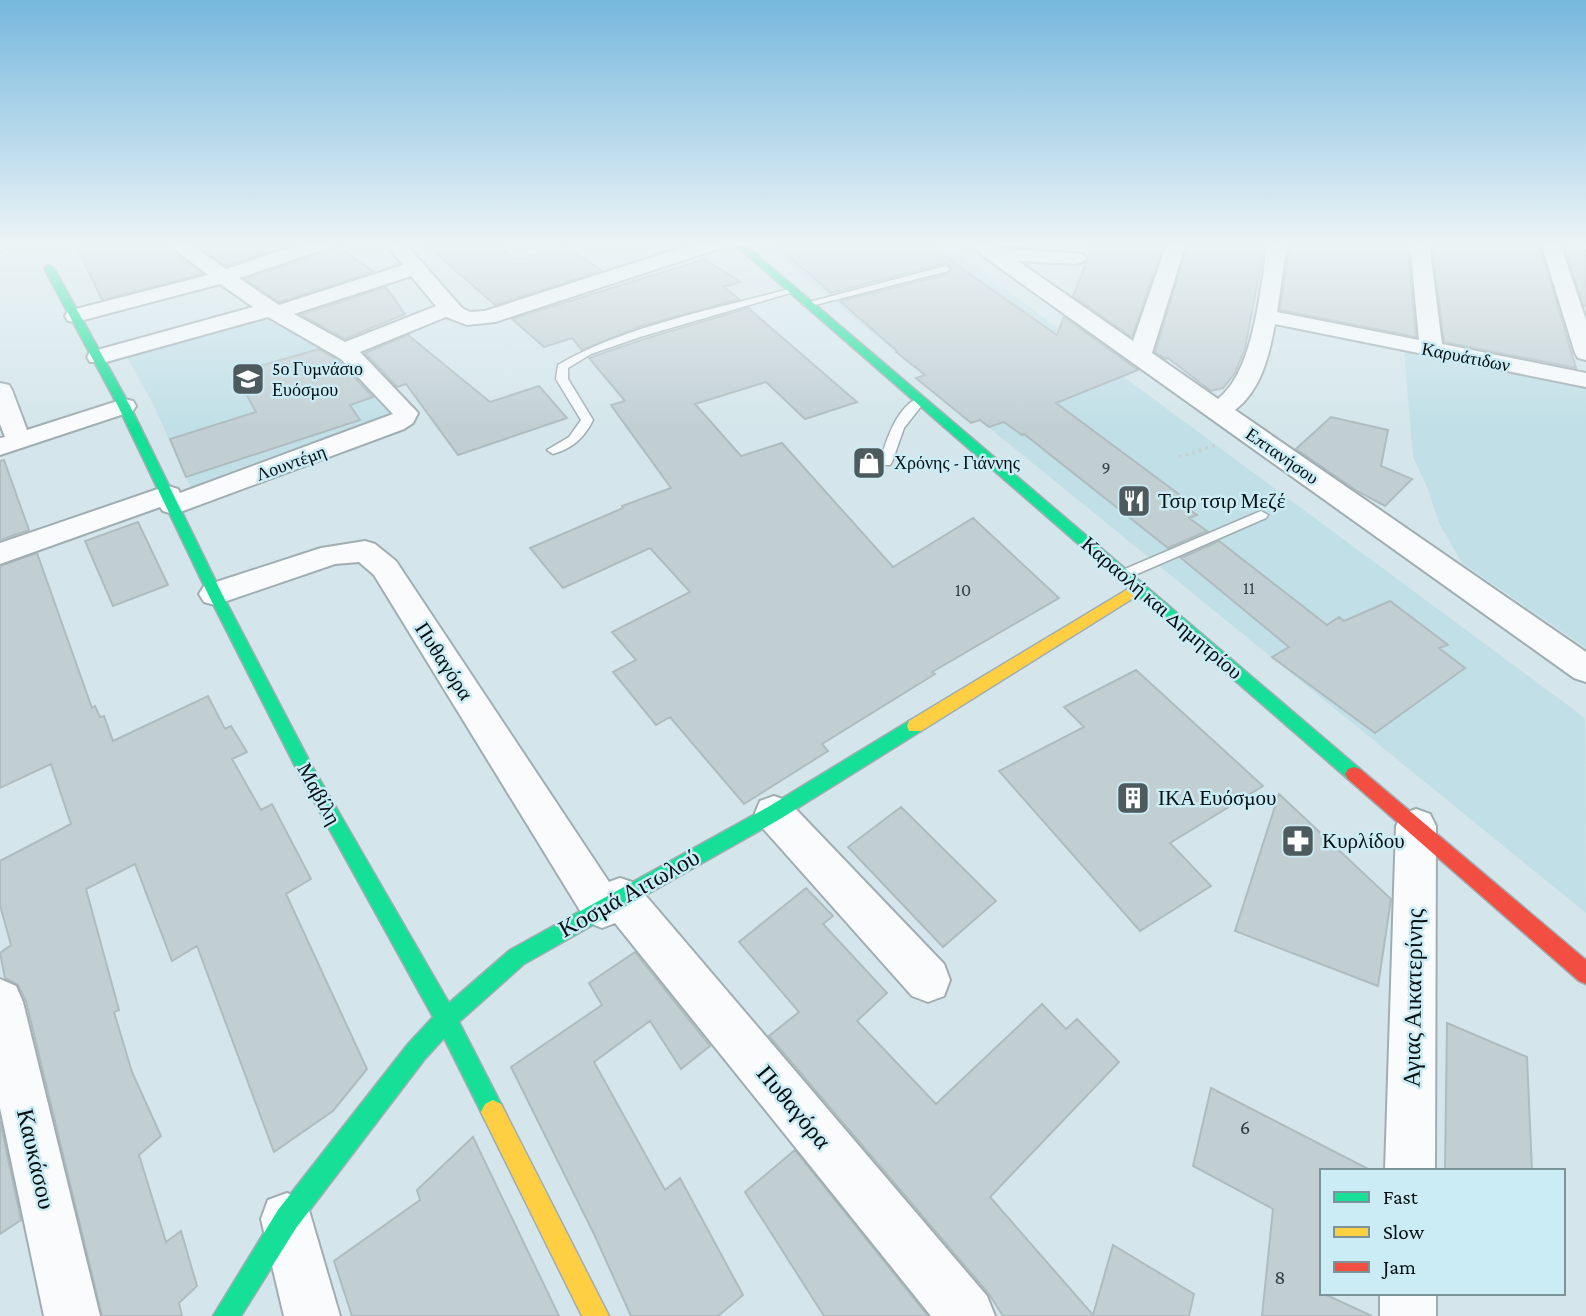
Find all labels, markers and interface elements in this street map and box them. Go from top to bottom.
street label: Καρυάτιδων [1420,339,1512,375]
place label: 5ο Γυμνάσιο Ευόσμου [272,359,363,400]
school or university icon: 5ο Γυμνάσιο Ευόσμου [229,360,267,398]
street label: Επτανήσου [1242,424,1322,488]
street label: Λουντέμη [253,441,329,485]
shop icon: Χρόνης - Γιάννης [850,444,888,482]
place label: Χρόνης - Γιάννης [894,453,1020,473]
house number: 9 [1101,458,1111,478]
restaurant icon: Τσιρ τσιρ Μεζέ [1115,482,1153,520]
place label: Τσιρ τσιρ Μεζέ [1158,489,1286,513]
street label: Καραολή και Δημητρίου [1077,532,1247,684]
house number: 11 [1243,578,1255,598]
house number: 10 [955,580,971,600]
street label: Πυθαγόρα [410,618,478,704]
street label: Μαβίλη [292,759,346,829]
building icon: ΙΚΑ Ευόσμου [1114,779,1152,817]
place label: ΙΚΑ Ευόσμου [1158,786,1276,810]
pharmacy icon: Κυρλίδου [1279,822,1317,860]
place label: Κυρλίδου [1322,829,1405,853]
street label: Κοσμά Αιτωλού [554,843,704,942]
street label: Αγιας Αικατερίνης [1397,908,1428,1088]
street label: Πυθαγόρα [752,1060,837,1154]
street label: Καυκάσου [12,1106,61,1212]
house number: 6 [1240,1115,1250,1139]
legend [1320,1169,1565,1295]
text: Fast [1383,1185,1419,1209]
text: Slow [1383,1220,1425,1244]
text: Jam [1381,1255,1416,1279]
house number: 8 [1274,1265,1286,1289]

